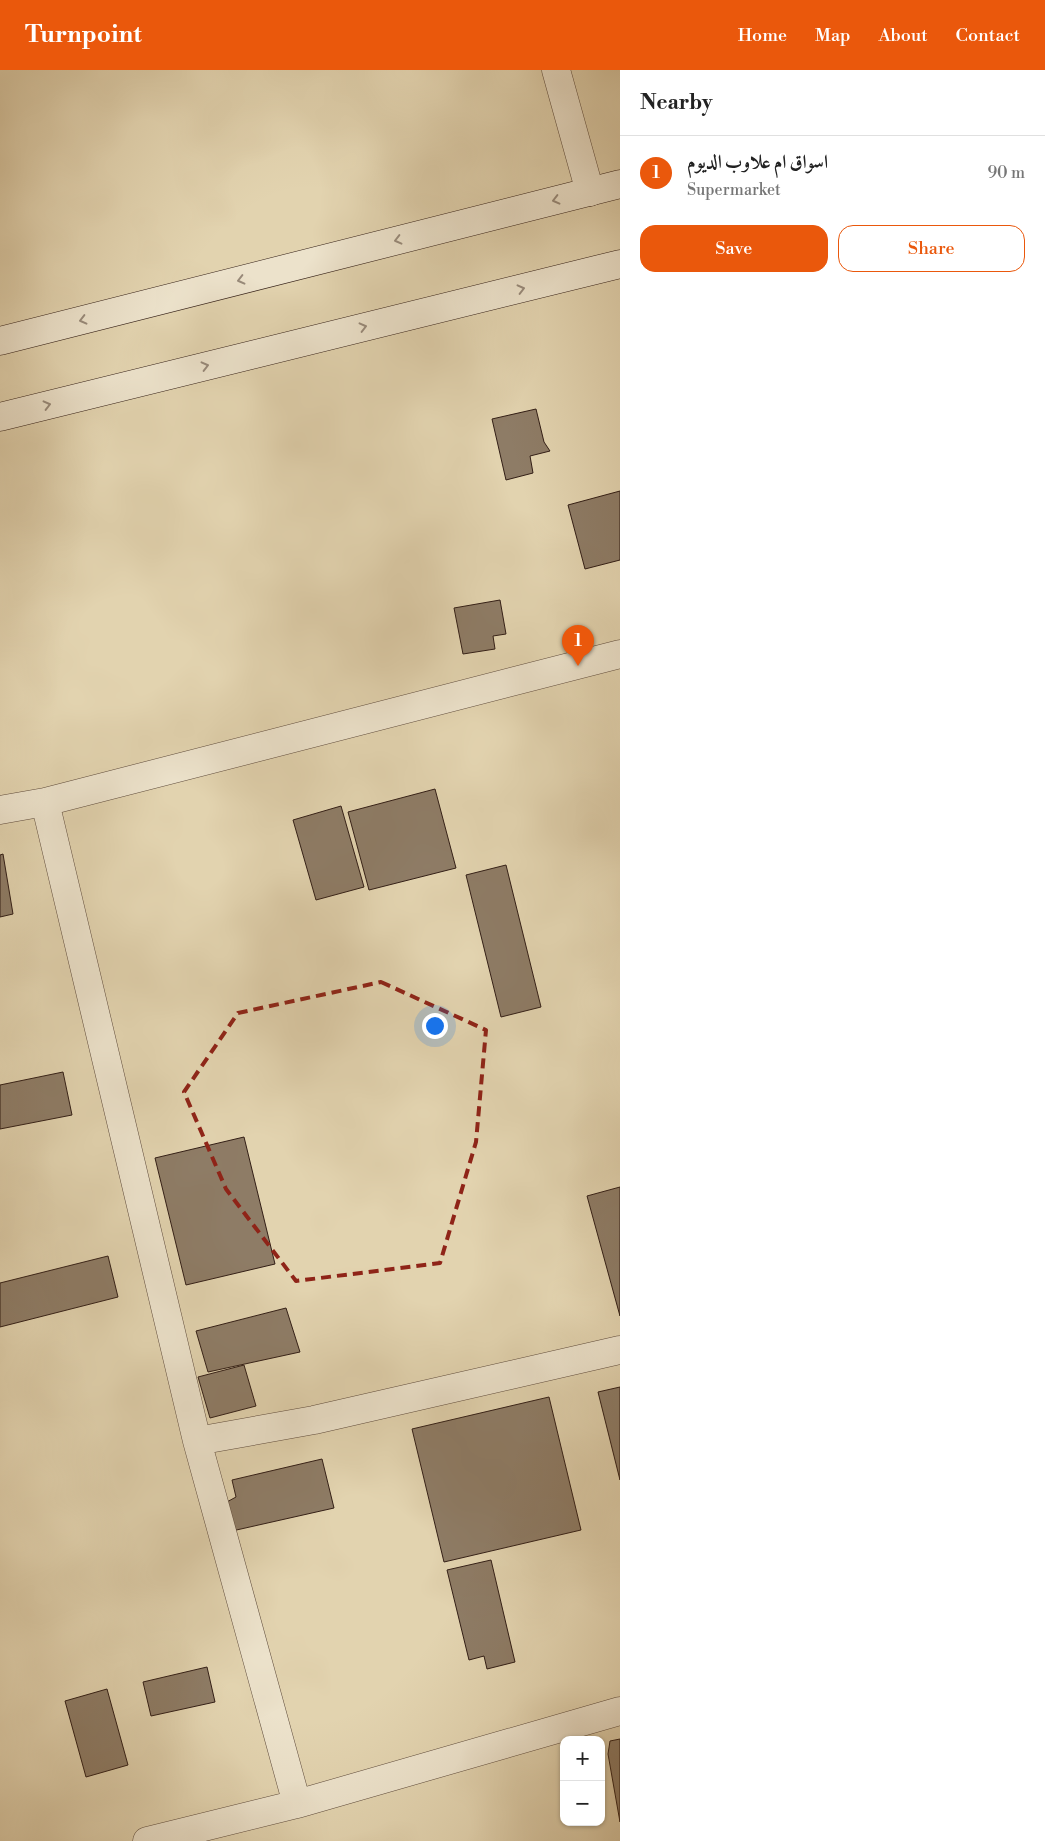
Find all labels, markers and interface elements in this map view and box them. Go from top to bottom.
text: Turnpoint [25,20,142,50]
text: Home [738,24,787,47]
text: Map [815,24,851,47]
text: About [879,24,928,47]
text: Contact [956,24,1020,47]
text: Nearby [640,90,713,116]
text: اسواق ام علاوب الديوم [687,150,828,174]
text: 1 [652,163,660,183]
text: 90 m [987,163,1025,183]
text: Supermarket [687,180,781,200]
one-way arrow [552,195,560,205]
button: Save [640,225,828,272]
button: Share [838,225,1025,272]
one-way arrow [394,234,403,245]
one-way arrow [236,274,245,285]
one-way arrow [516,284,525,295]
one-way arrow [79,314,88,325]
one-way arrow [358,323,366,333]
one-way arrow [201,361,210,372]
one-way arrow [43,400,52,411]
pin: 1 [562,625,594,666]
your location [422,1013,448,1039]
map controls [560,1736,605,1826]
button: + [560,1736,605,1781]
button: − [560,1781,605,1826]

